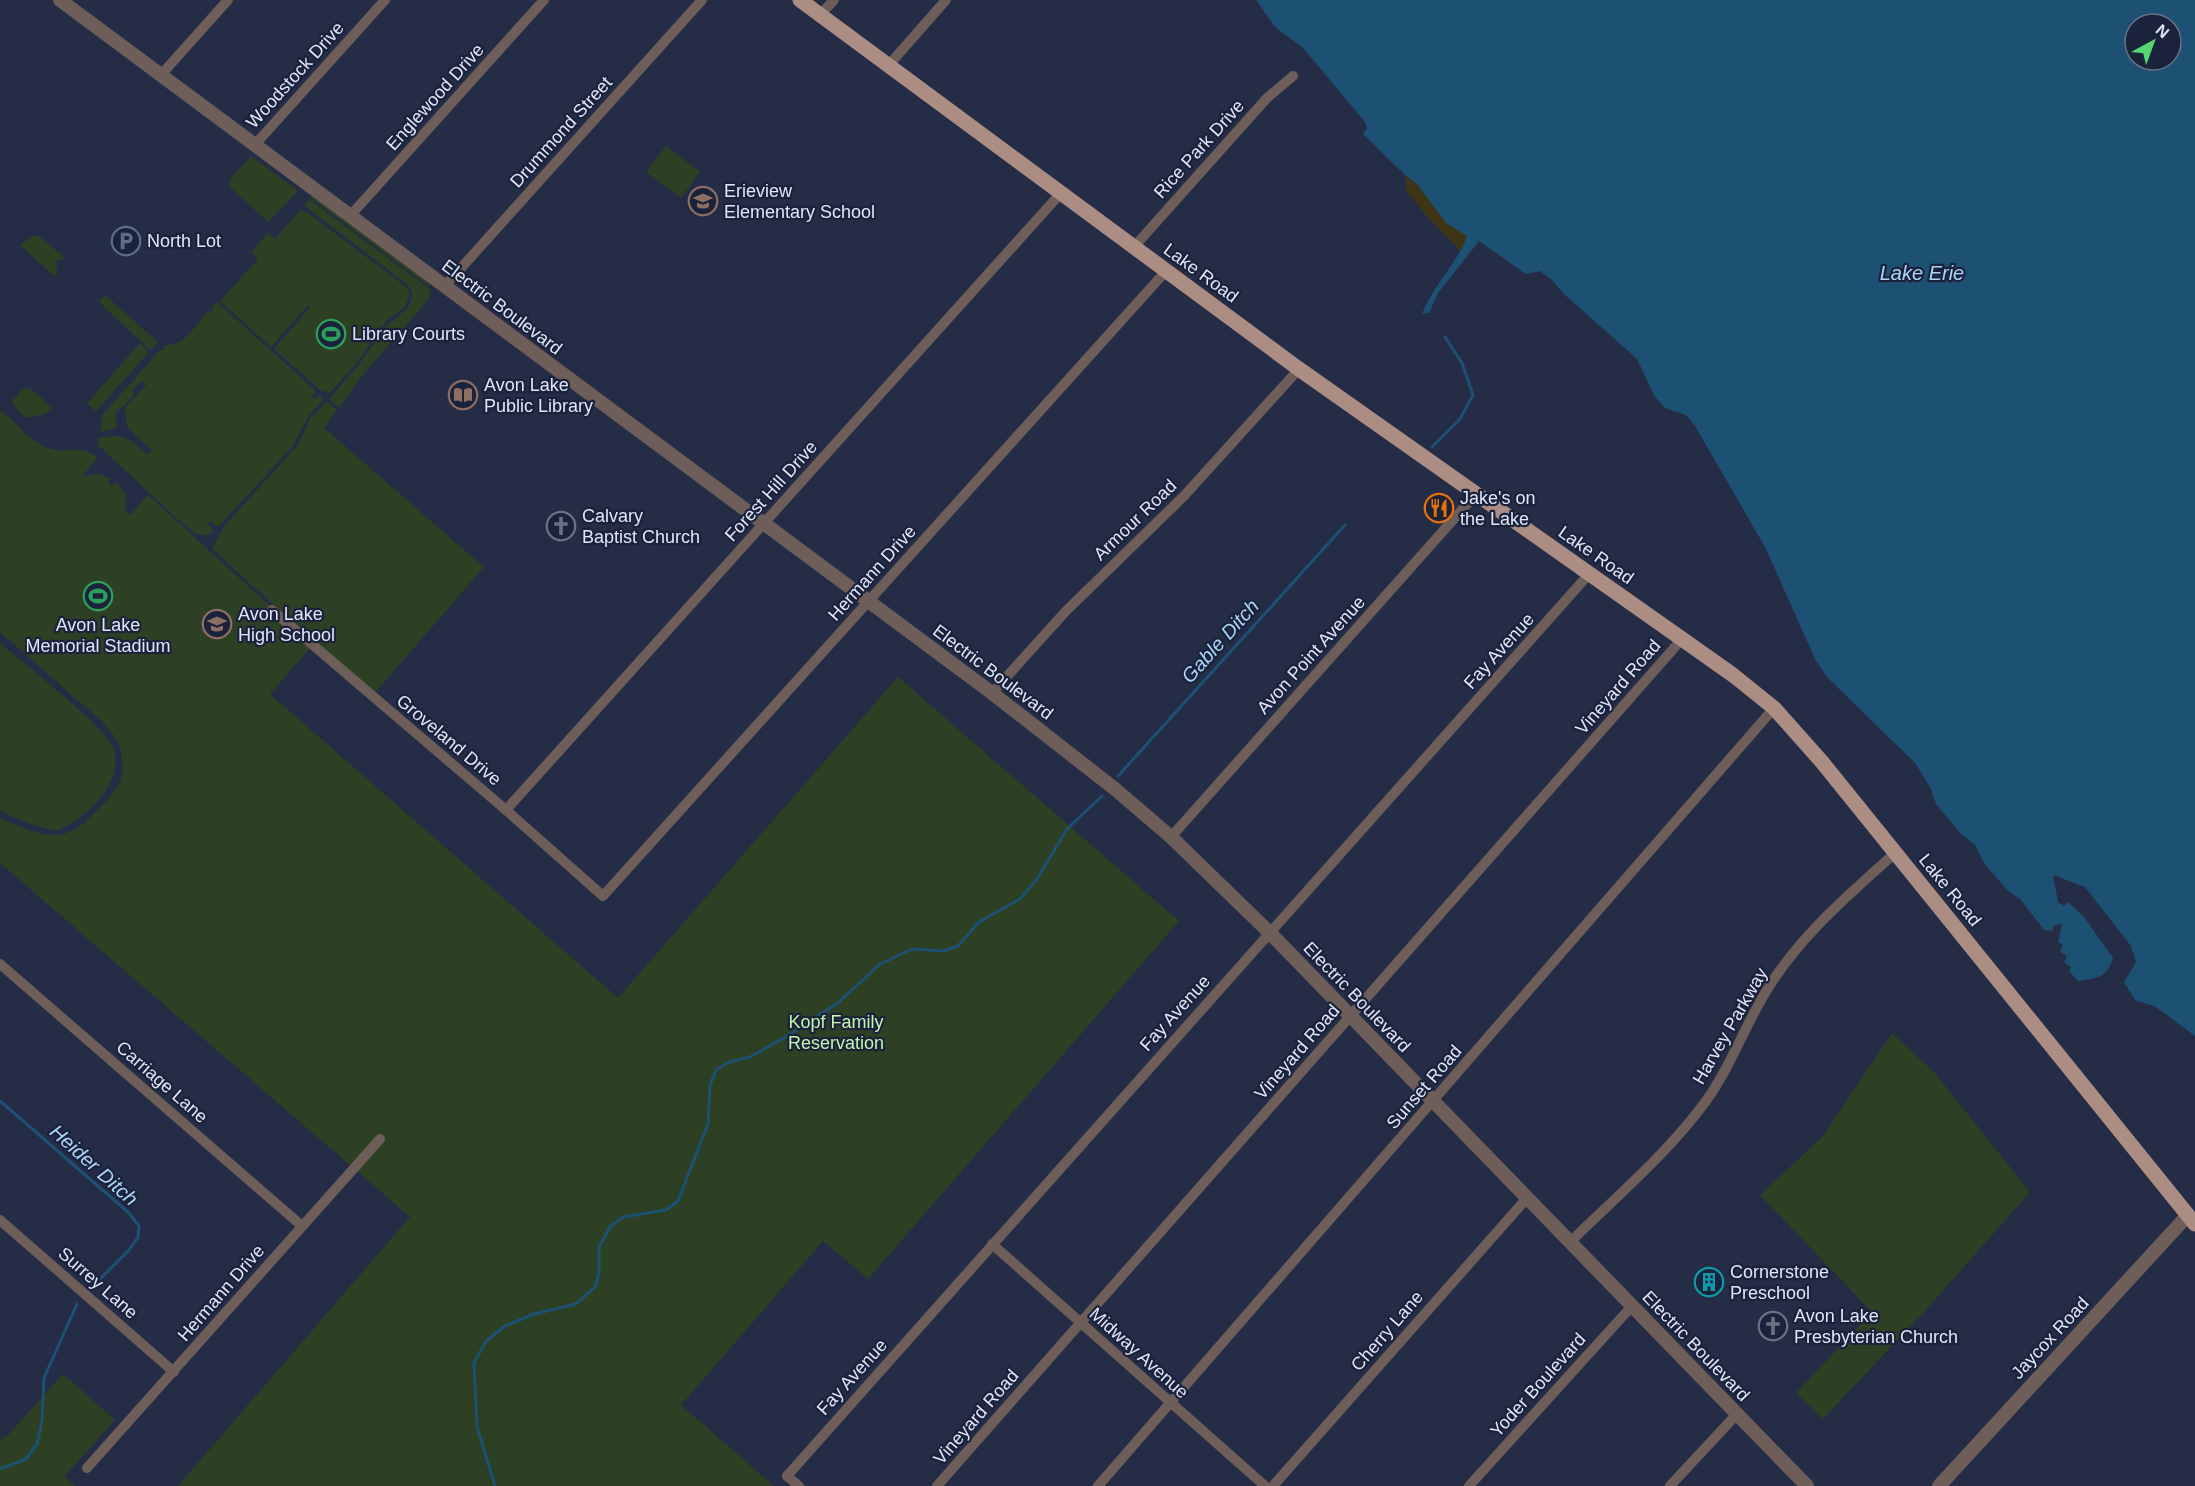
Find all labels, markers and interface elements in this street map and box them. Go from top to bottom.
north arrow [2123,12,2183,72]
street label: Woodstock Drive [242,18,348,132]
text: N [2153,21,2172,41]
street label: Englewood Drive [382,40,488,154]
street label: Drummond Street [506,73,616,191]
street label: Rice Park Drive [1150,96,1248,202]
place label: Erieview Elementary School [724,181,875,222]
school or university icon: Erieview Elementary School [687,185,719,217]
parking icon: North Lot [110,225,142,257]
place label: North Lot [147,231,221,251]
street label: Lake Road [1160,239,1242,307]
street label: Electric Boulevard [438,255,566,359]
water label: Lake Erie [1880,262,1964,284]
sports icon: Library Courts [315,318,347,350]
place label: Library Courts [352,324,465,344]
place label: Avon Lake Public Library [484,375,593,416]
library icon: Avon Lake Public Library [447,379,479,411]
street label: Forest Hill Drive [721,437,821,545]
street label: Armour Road [1090,476,1180,564]
place label: Jake's on the Lake [1460,488,1535,529]
restaurant icon: Jake's on the Lake [1423,492,1455,524]
place label: Calvary Baptist Church [582,506,700,547]
church icon: Calvary Baptist Church [545,510,577,542]
street label: Hermann Drive [824,521,920,625]
street label: Lake Road [1555,522,1637,588]
sports icon: Avon Lake Memorial Stadium [82,580,114,612]
street label: Avon Point Avenue [1253,592,1369,718]
water label: Gable Ditch [1177,595,1263,687]
place label: Avon Lake High School [238,604,335,645]
school or university icon: Avon Lake High School [201,608,233,640]
street label: Fay Avenue [1460,609,1538,693]
place label: Avon Lake Memorial Stadium [25,615,171,656]
street label: Electric Boulevard [929,620,1057,724]
street label: Vineyard Road [1571,636,1665,738]
street label: Groveland Drive [393,691,505,789]
street label: Lake Road [1915,850,1985,930]
street label: Electric Boulevard [1299,938,1415,1056]
street label: Harvey Parkway [1689,964,1771,1088]
street label: Fay Avenue [1136,971,1214,1055]
street label: Vineyard Road [1250,1001,1344,1103]
park label: Kopf Family Reservation [788,1012,884,1053]
street label: Carriage Lane [112,1037,212,1127]
street label: Sunset Road [1382,1041,1466,1133]
water label: Heider Ditch [46,1120,142,1210]
street label: Hermann Drive [174,1241,268,1345]
street label: Surrey Lane [54,1243,142,1323]
place label: Cornerstone Preschool [1730,1262,1829,1303]
building icon: Cornerstone Preschool [1693,1266,1725,1298]
street label: Cherry Lane [1347,1287,1427,1375]
street label: Electric Boulevard [1638,1287,1754,1405]
street label: Jaycox Road [2007,1293,2093,1383]
street label: Midway Avenue [1086,1303,1192,1403]
place label: Avon Lake Presbyterian Church [1794,1306,1958,1347]
church icon: Avon Lake Presbyterian Church [1757,1310,1789,1342]
street label: Yoder Boulevard [1486,1329,1590,1441]
street label: Fay Avenue [813,1335,891,1419]
street label: Vineyard Road [929,1366,1023,1468]

